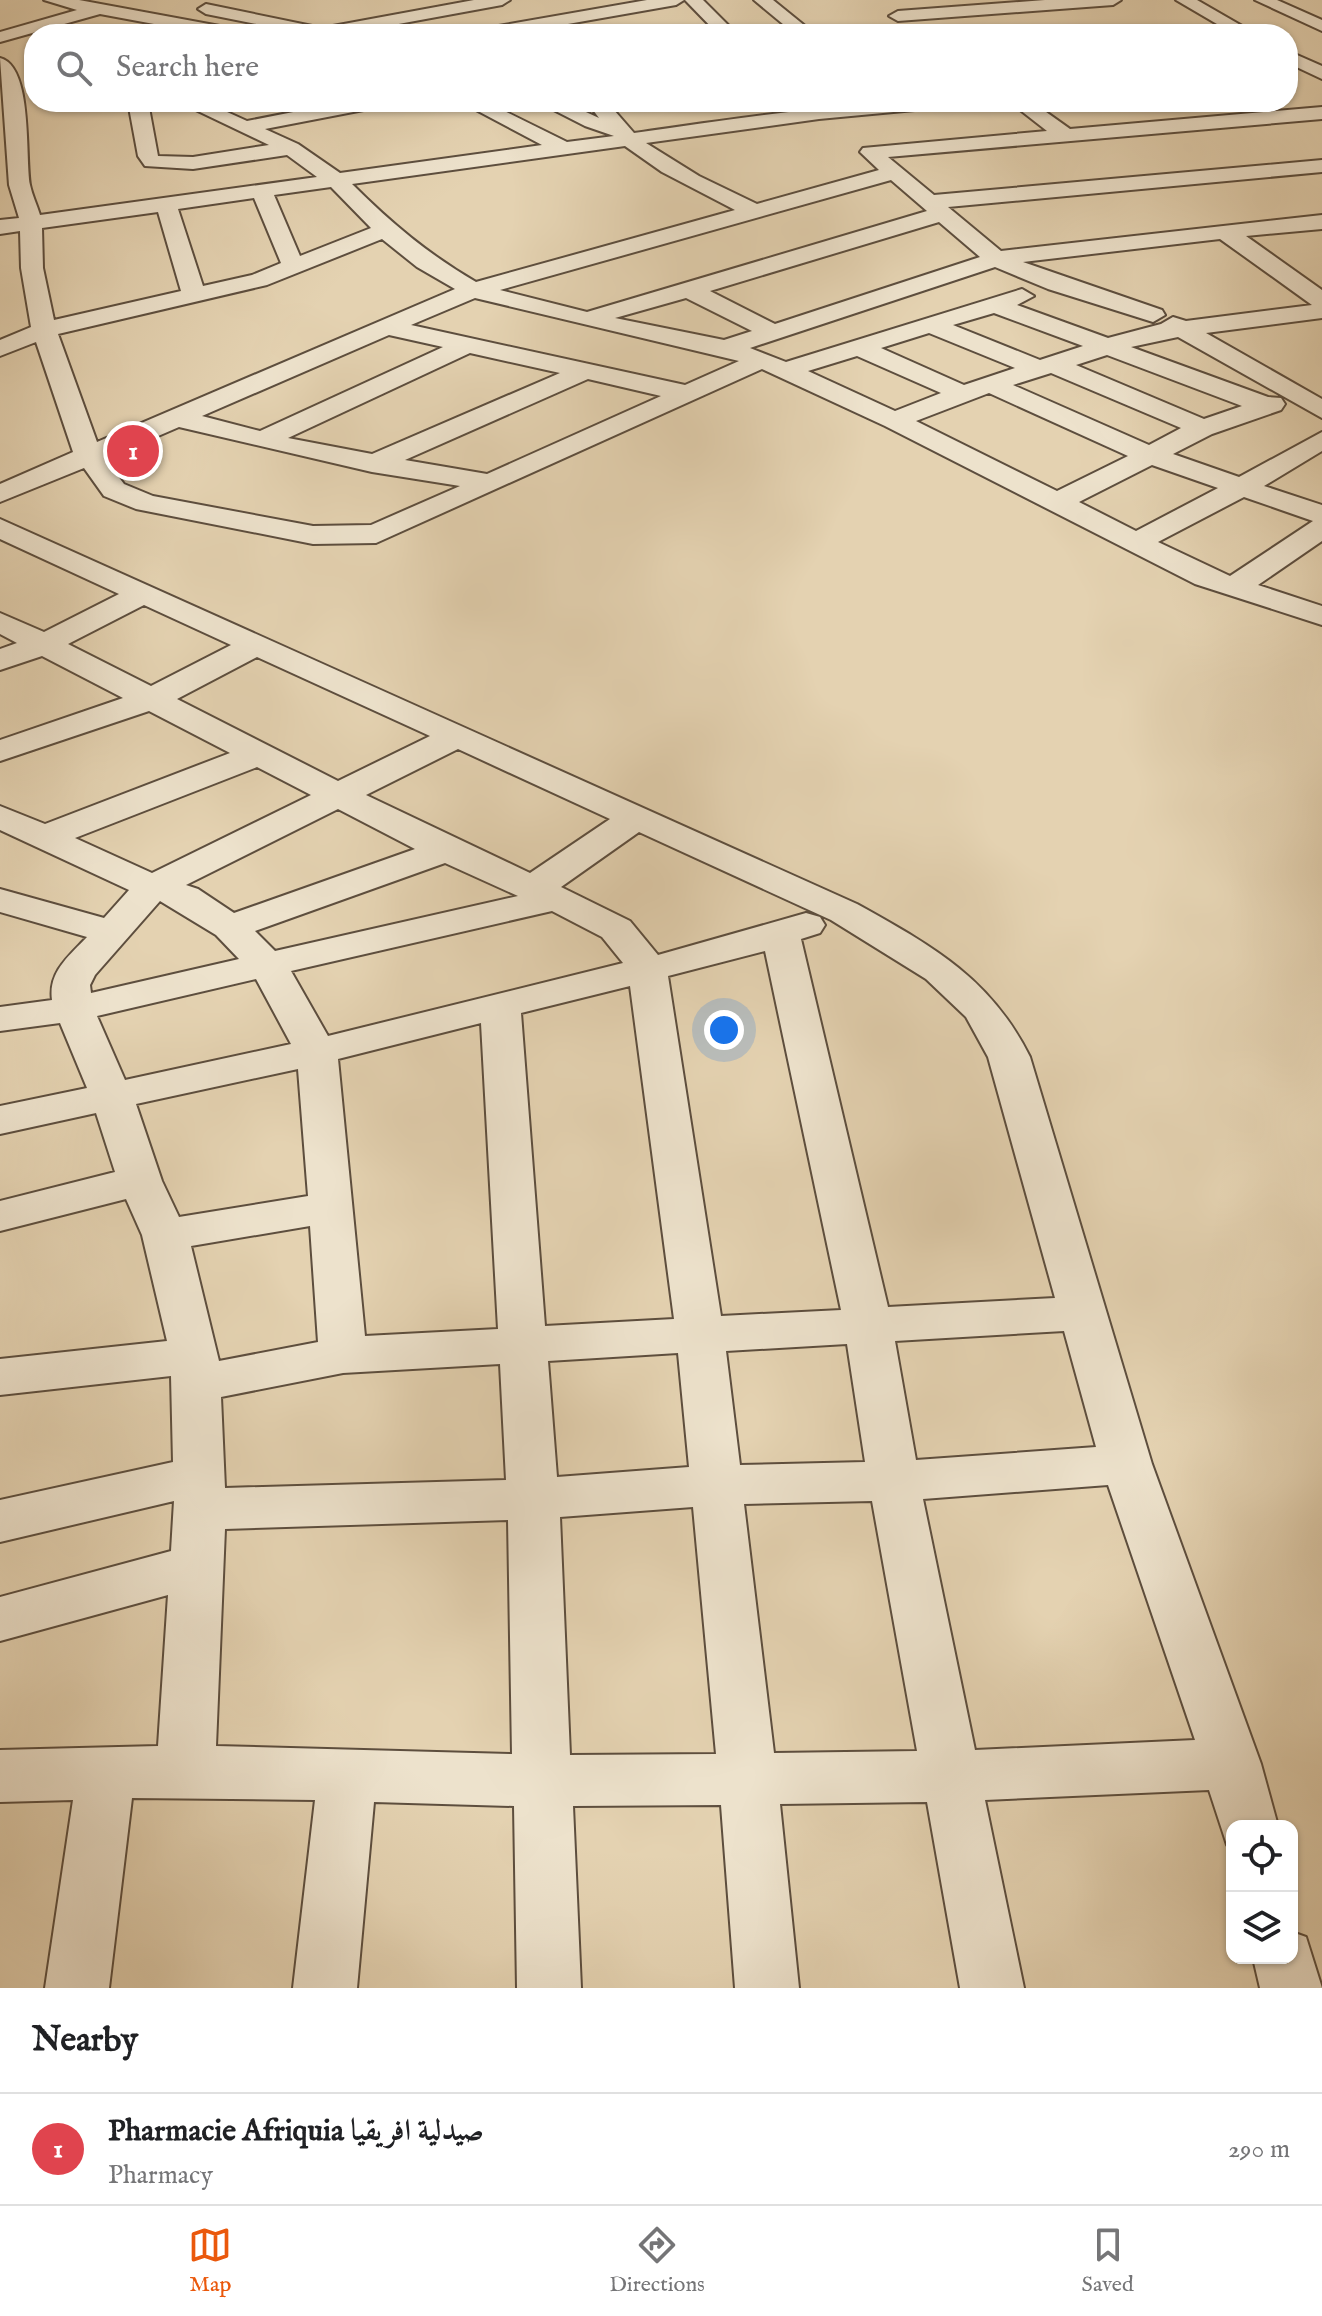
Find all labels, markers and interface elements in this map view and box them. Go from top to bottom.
search box [24,24,1298,112]
icon: search [52,46,96,90]
text: Search here [116,49,259,87]
pin: 1 [107,421,159,481]
your location [704,1010,744,1050]
map controls [1226,1820,1298,1964]
button: locate [1226,1820,1298,1892]
button: layers [1226,1892,1298,1964]
text: Nearby [32,2019,138,2062]
text: Pharmacie Afriquia صيدلية افريقيا [108,2113,484,2151]
text: 1 [53,2133,63,2166]
text: 290 m [1228,2133,1290,2166]
text: Pharmacy [108,2159,213,2192]
tab: Map [188,2223,232,2299]
tab: Directions [609,2223,705,2299]
tab: Saved [1082,2223,1134,2299]

